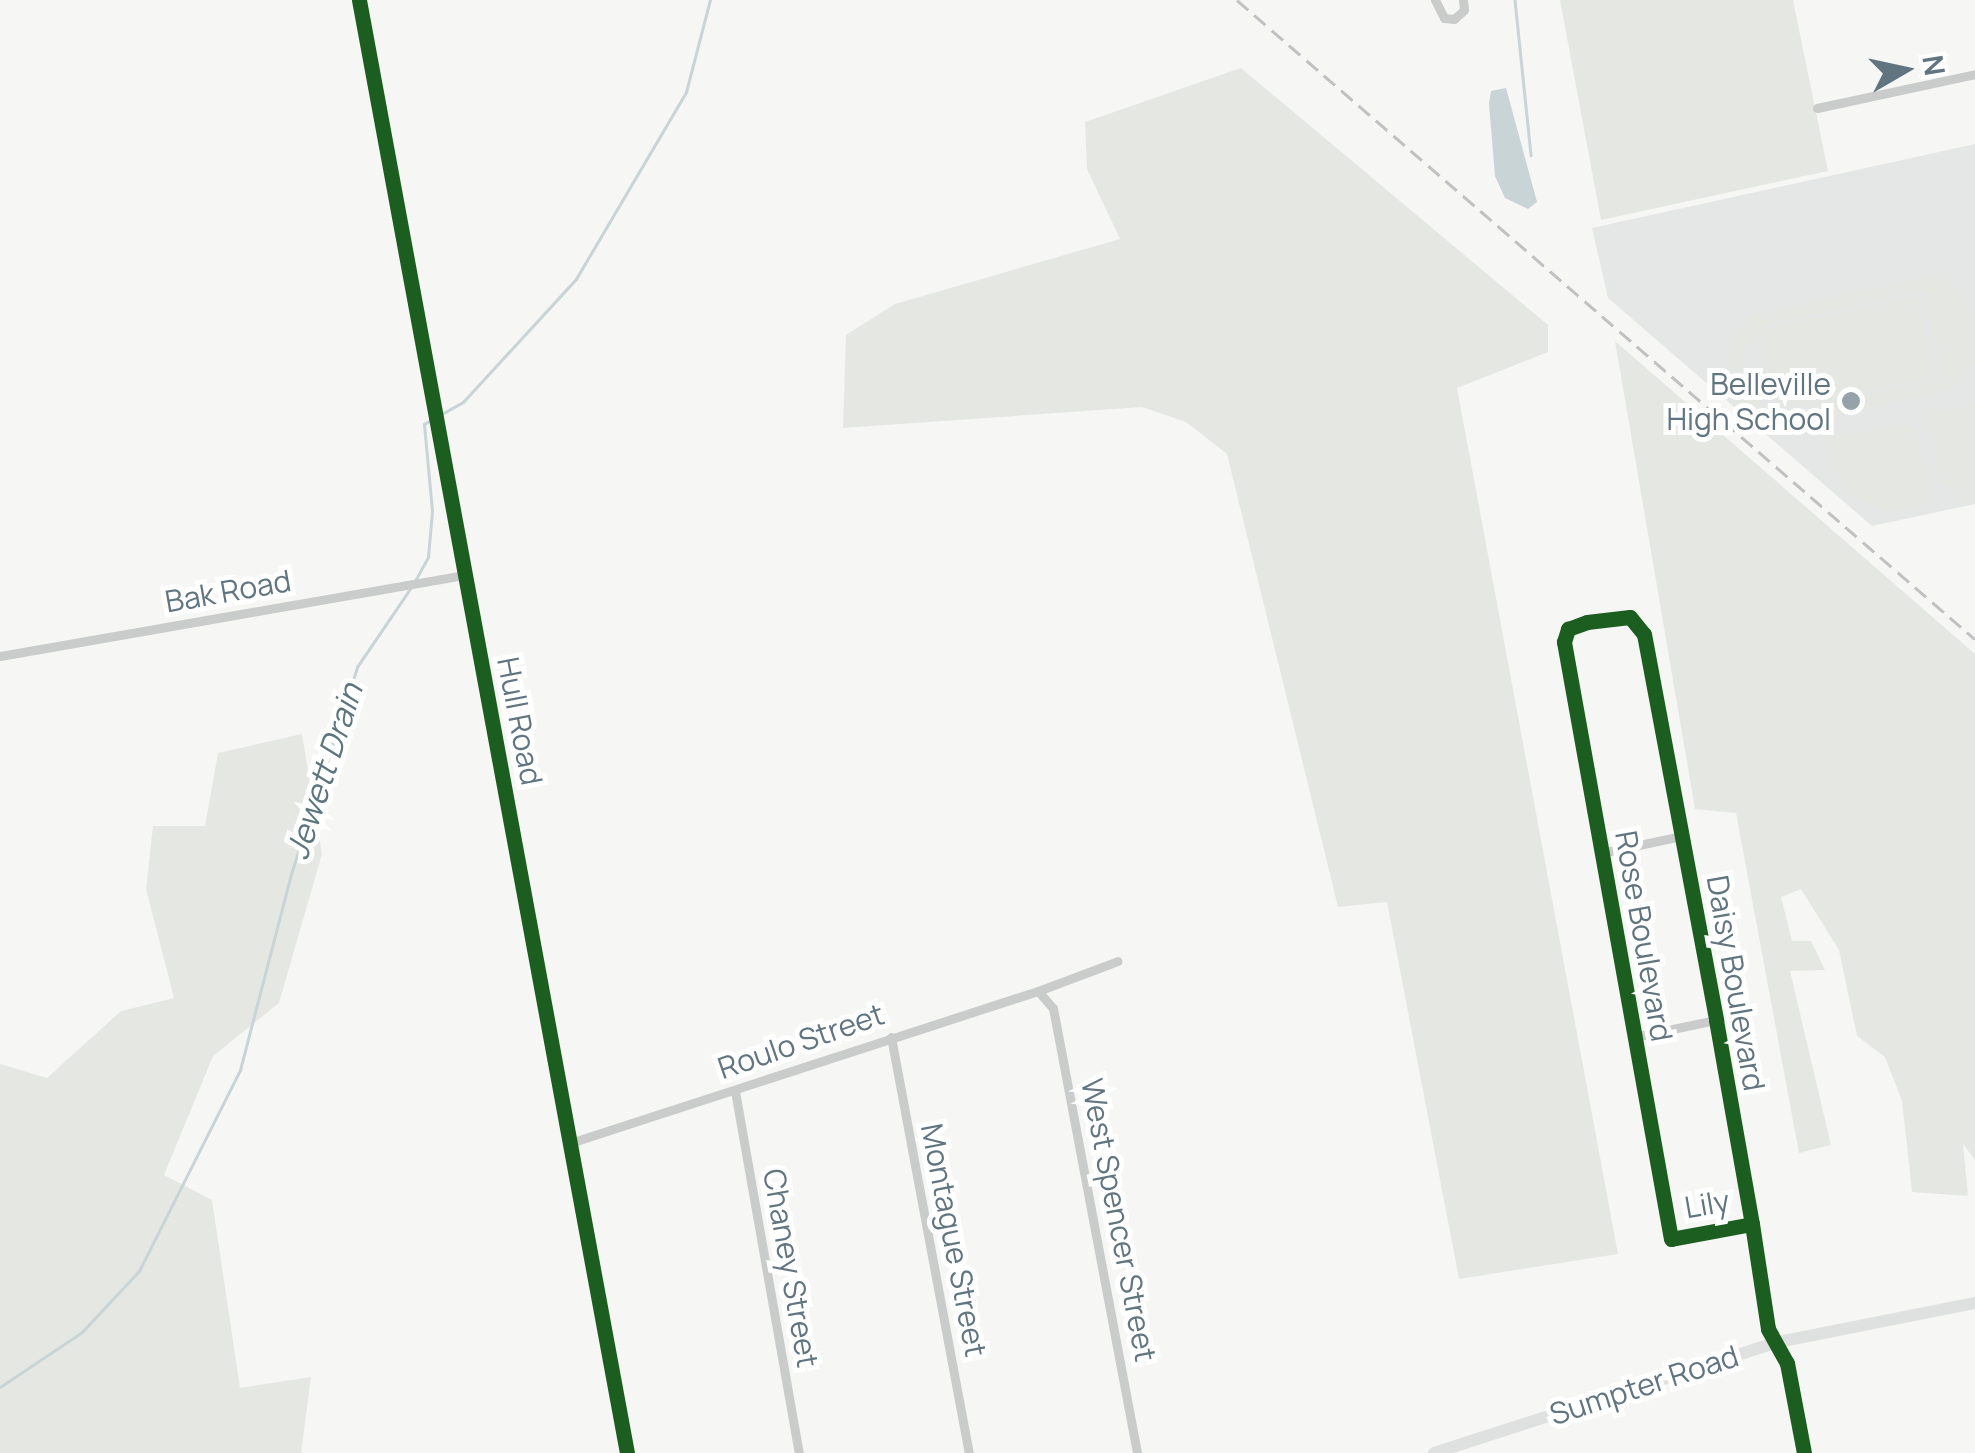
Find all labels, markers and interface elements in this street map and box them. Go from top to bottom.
north arrow [1855,20,1955,120]
text: N [1914,52,1955,78]
place label: Belleville High School [1666,366,1831,436]
marker: Belleville High School [1840,390,1862,412]
street label: Bak Road [162,562,294,620]
street label: Hull Road [490,654,550,788]
water label: Jewett Drain [278,678,370,864]
street label: Rose Boulevard [1608,828,1680,1044]
street label: Daisy Boulevard [1699,873,1773,1093]
street label: Roulo Street [713,996,889,1086]
street label: West Spencer Street [1074,1076,1164,1364]
street label: Montague Street [914,1120,994,1360]
street label: Chaney Street [756,1166,826,1370]
street label: Lily [1682,1182,1732,1226]
street label: Sumpter Road [1545,1338,1743,1432]

